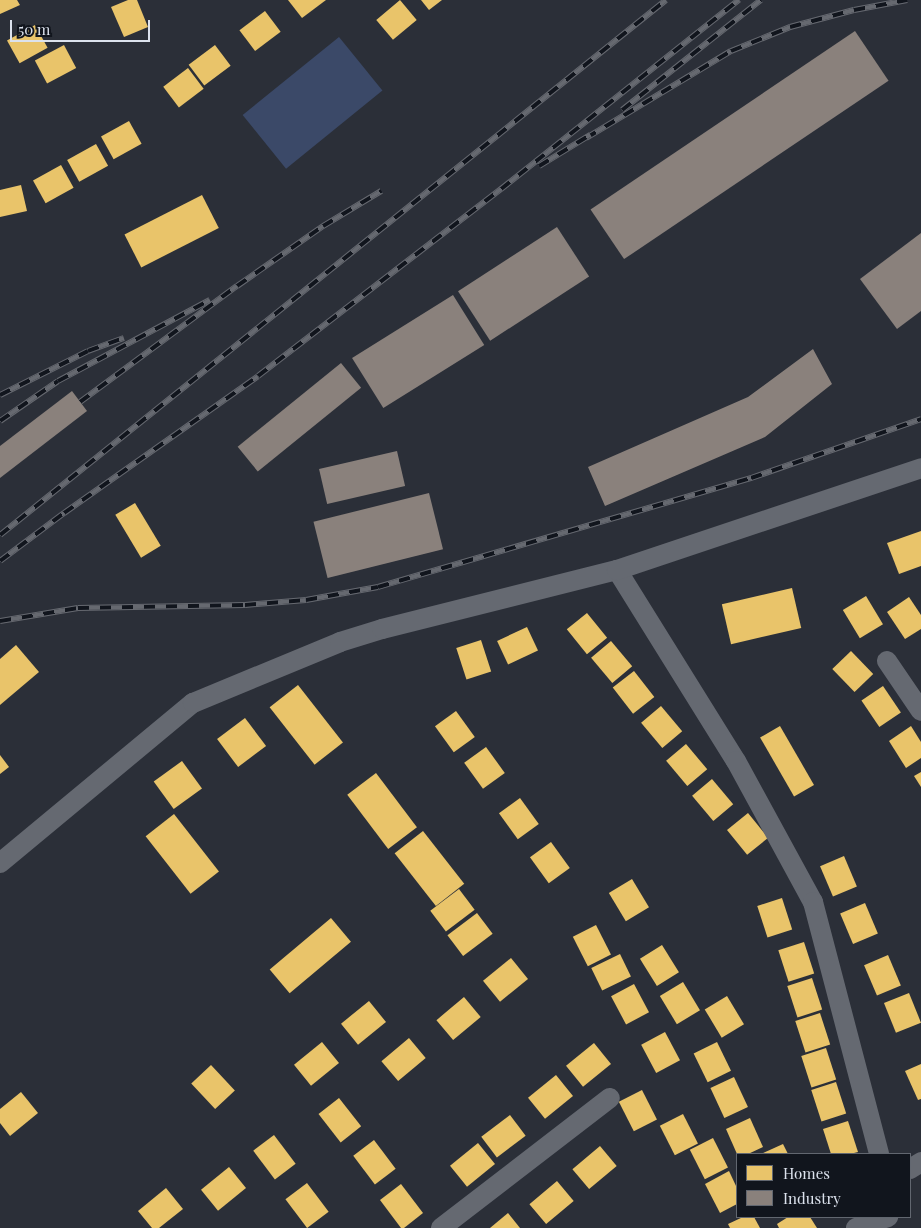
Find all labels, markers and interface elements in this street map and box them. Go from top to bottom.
scale bar [12,10,152,42]
text: 50 m [18,19,50,39]
legend [736,1153,911,1218]
text: Homes [783,1163,830,1183]
text: Industry [783,1188,841,1208]

